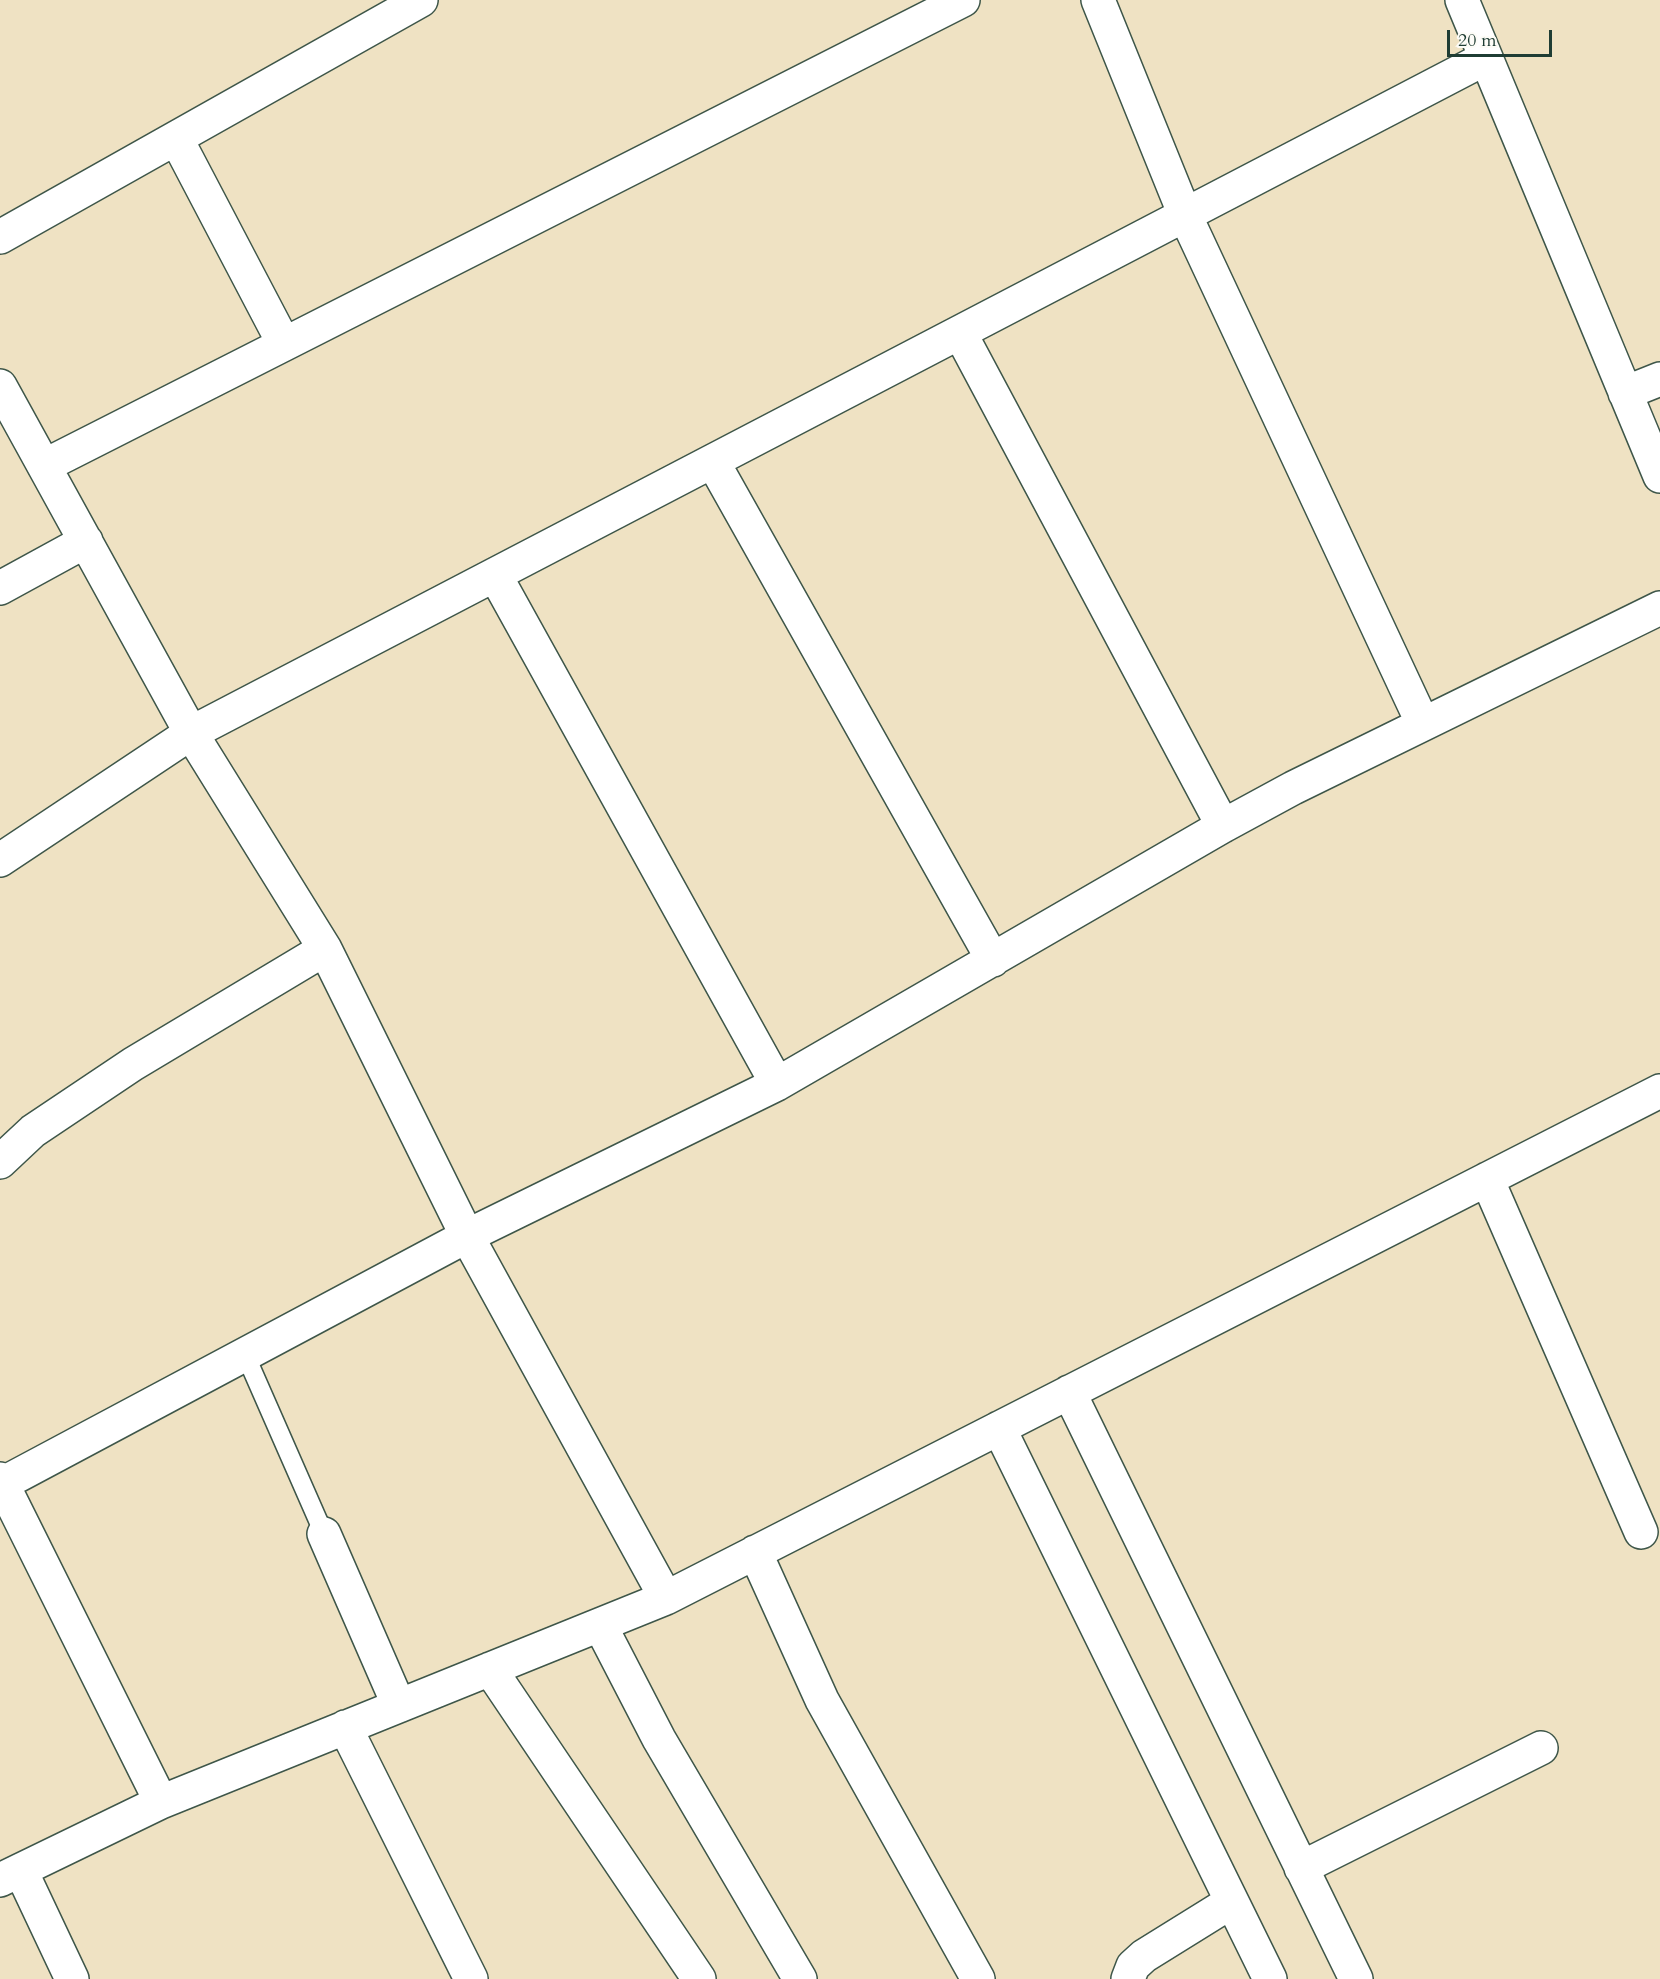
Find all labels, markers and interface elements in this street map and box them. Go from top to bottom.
scale bar [1450,18,1555,56]
text: 20 m [1458,28,1497,53]

